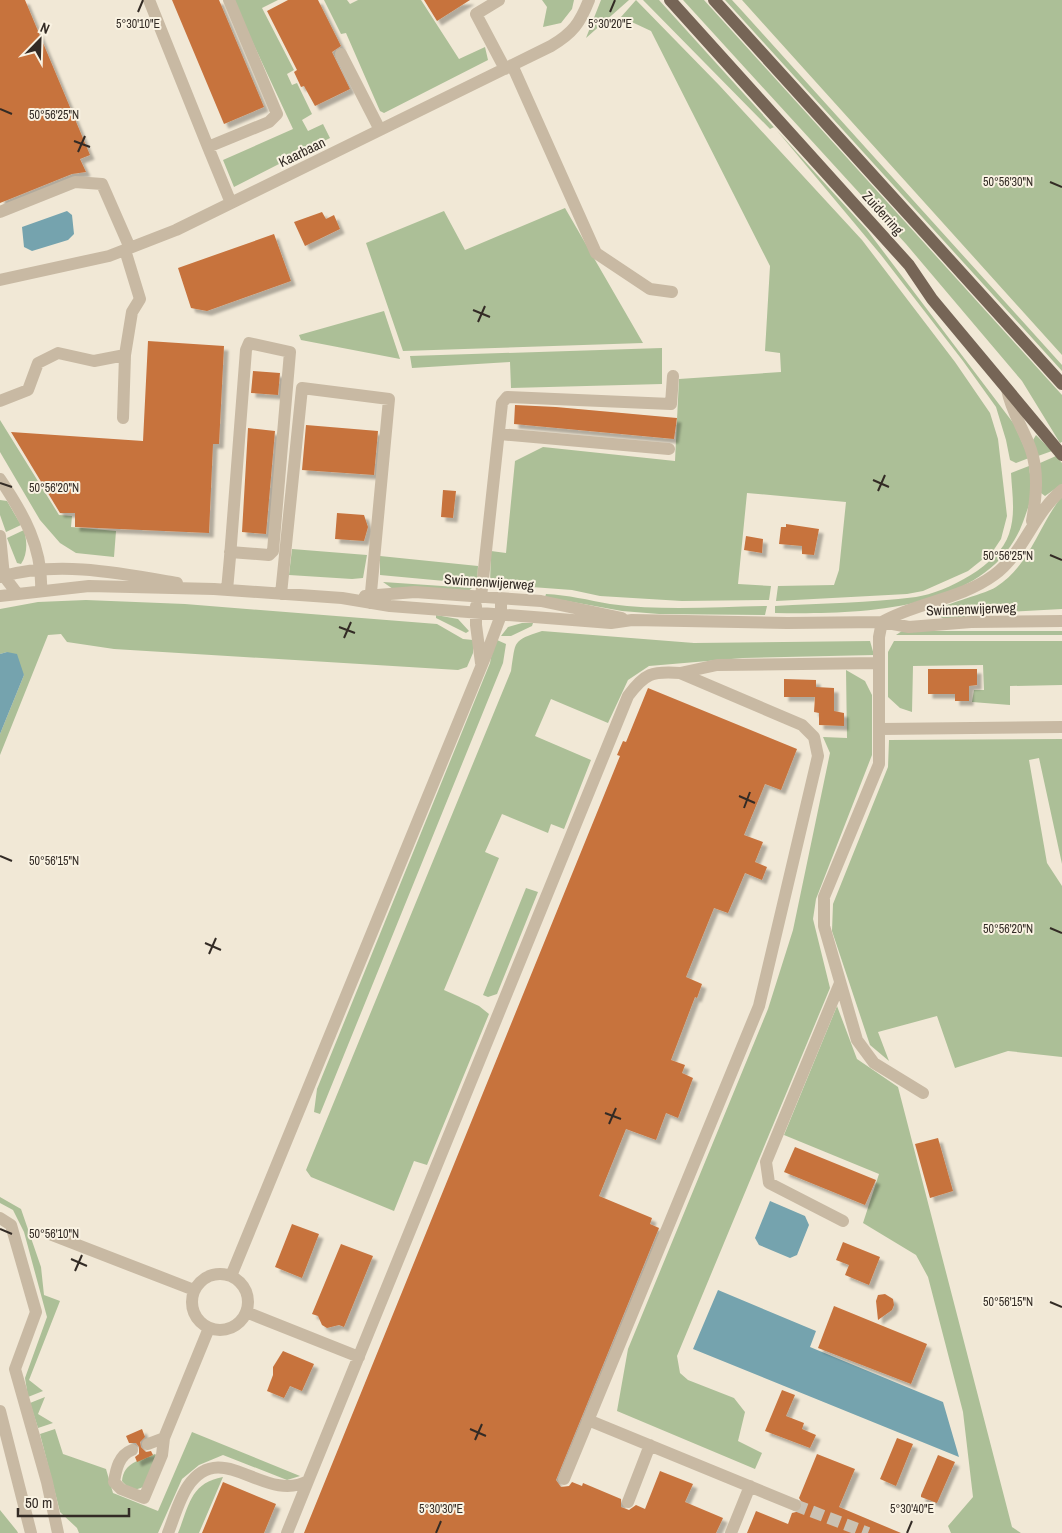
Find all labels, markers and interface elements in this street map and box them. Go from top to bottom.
north arrow [15,15,65,65]
text: 5°30'10"E [116,16,160,32]
text: 5°30'20"E [588,16,632,32]
text: N [38,18,52,38]
text: 50°56'25"N [29,107,79,123]
street label: Kaarbaan [276,133,328,171]
text: 50°56'30"N [983,174,1033,190]
street label: Zuiderring [859,187,908,239]
text: 50°56'20"N [29,480,79,496]
text: 50°56'25"N [983,548,1033,564]
street label: Swinnenwijerweg [443,570,535,594]
street label: Swinnenwijerweg [926,598,1017,620]
text: 50°56'15"N [29,853,79,869]
text: 50°56'20"N [983,921,1033,937]
text: 50°56'10"N [29,1226,79,1242]
text: 50°56'15"N [983,1294,1033,1310]
scale bar [18,1486,129,1518]
text: 50 m [25,1492,52,1513]
text: 5°30'30"E [419,1501,463,1517]
text: 5°30'40"E [890,1501,934,1517]

